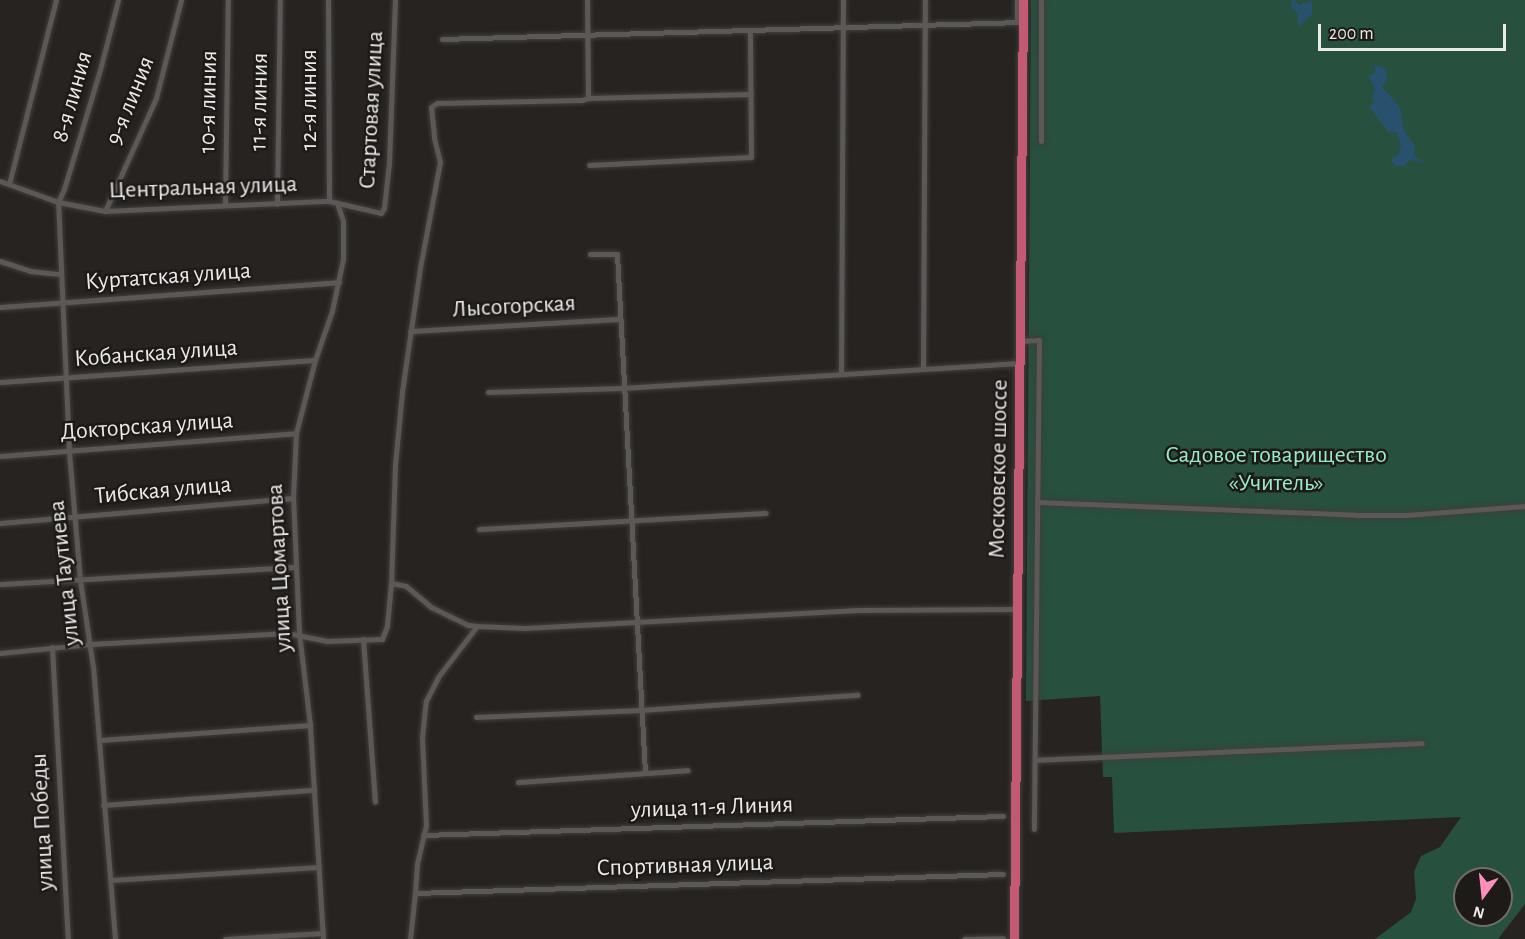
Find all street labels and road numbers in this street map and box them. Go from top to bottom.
street label: Стартовая улица [353,30,391,190]
street label: 8-я линия [46,48,100,146]
street label: 12-я линия [296,49,324,151]
street label: 10-я линия [194,50,224,154]
street label: 9-я линия [100,52,162,150]
street label: 11-я линия [245,53,275,151]
street label: Центральная улица [108,170,298,206]
street label: Куртатская улица [84,257,252,297]
street label: Лысогорская [452,289,576,325]
street label: Кобанская улица [73,334,239,374]
street label: Московское шоссе [983,379,1015,559]
street label: Докторская улица [60,407,234,447]
street label: Тибская улица [93,471,233,511]
street label: улица Цомартова [261,483,299,653]
street label: улица Таутиева [43,499,87,647]
street label: улица Победы [25,752,61,892]
street label: улица 11-я Линия [630,791,794,825]
street label: Спортивная улица [596,849,774,883]

